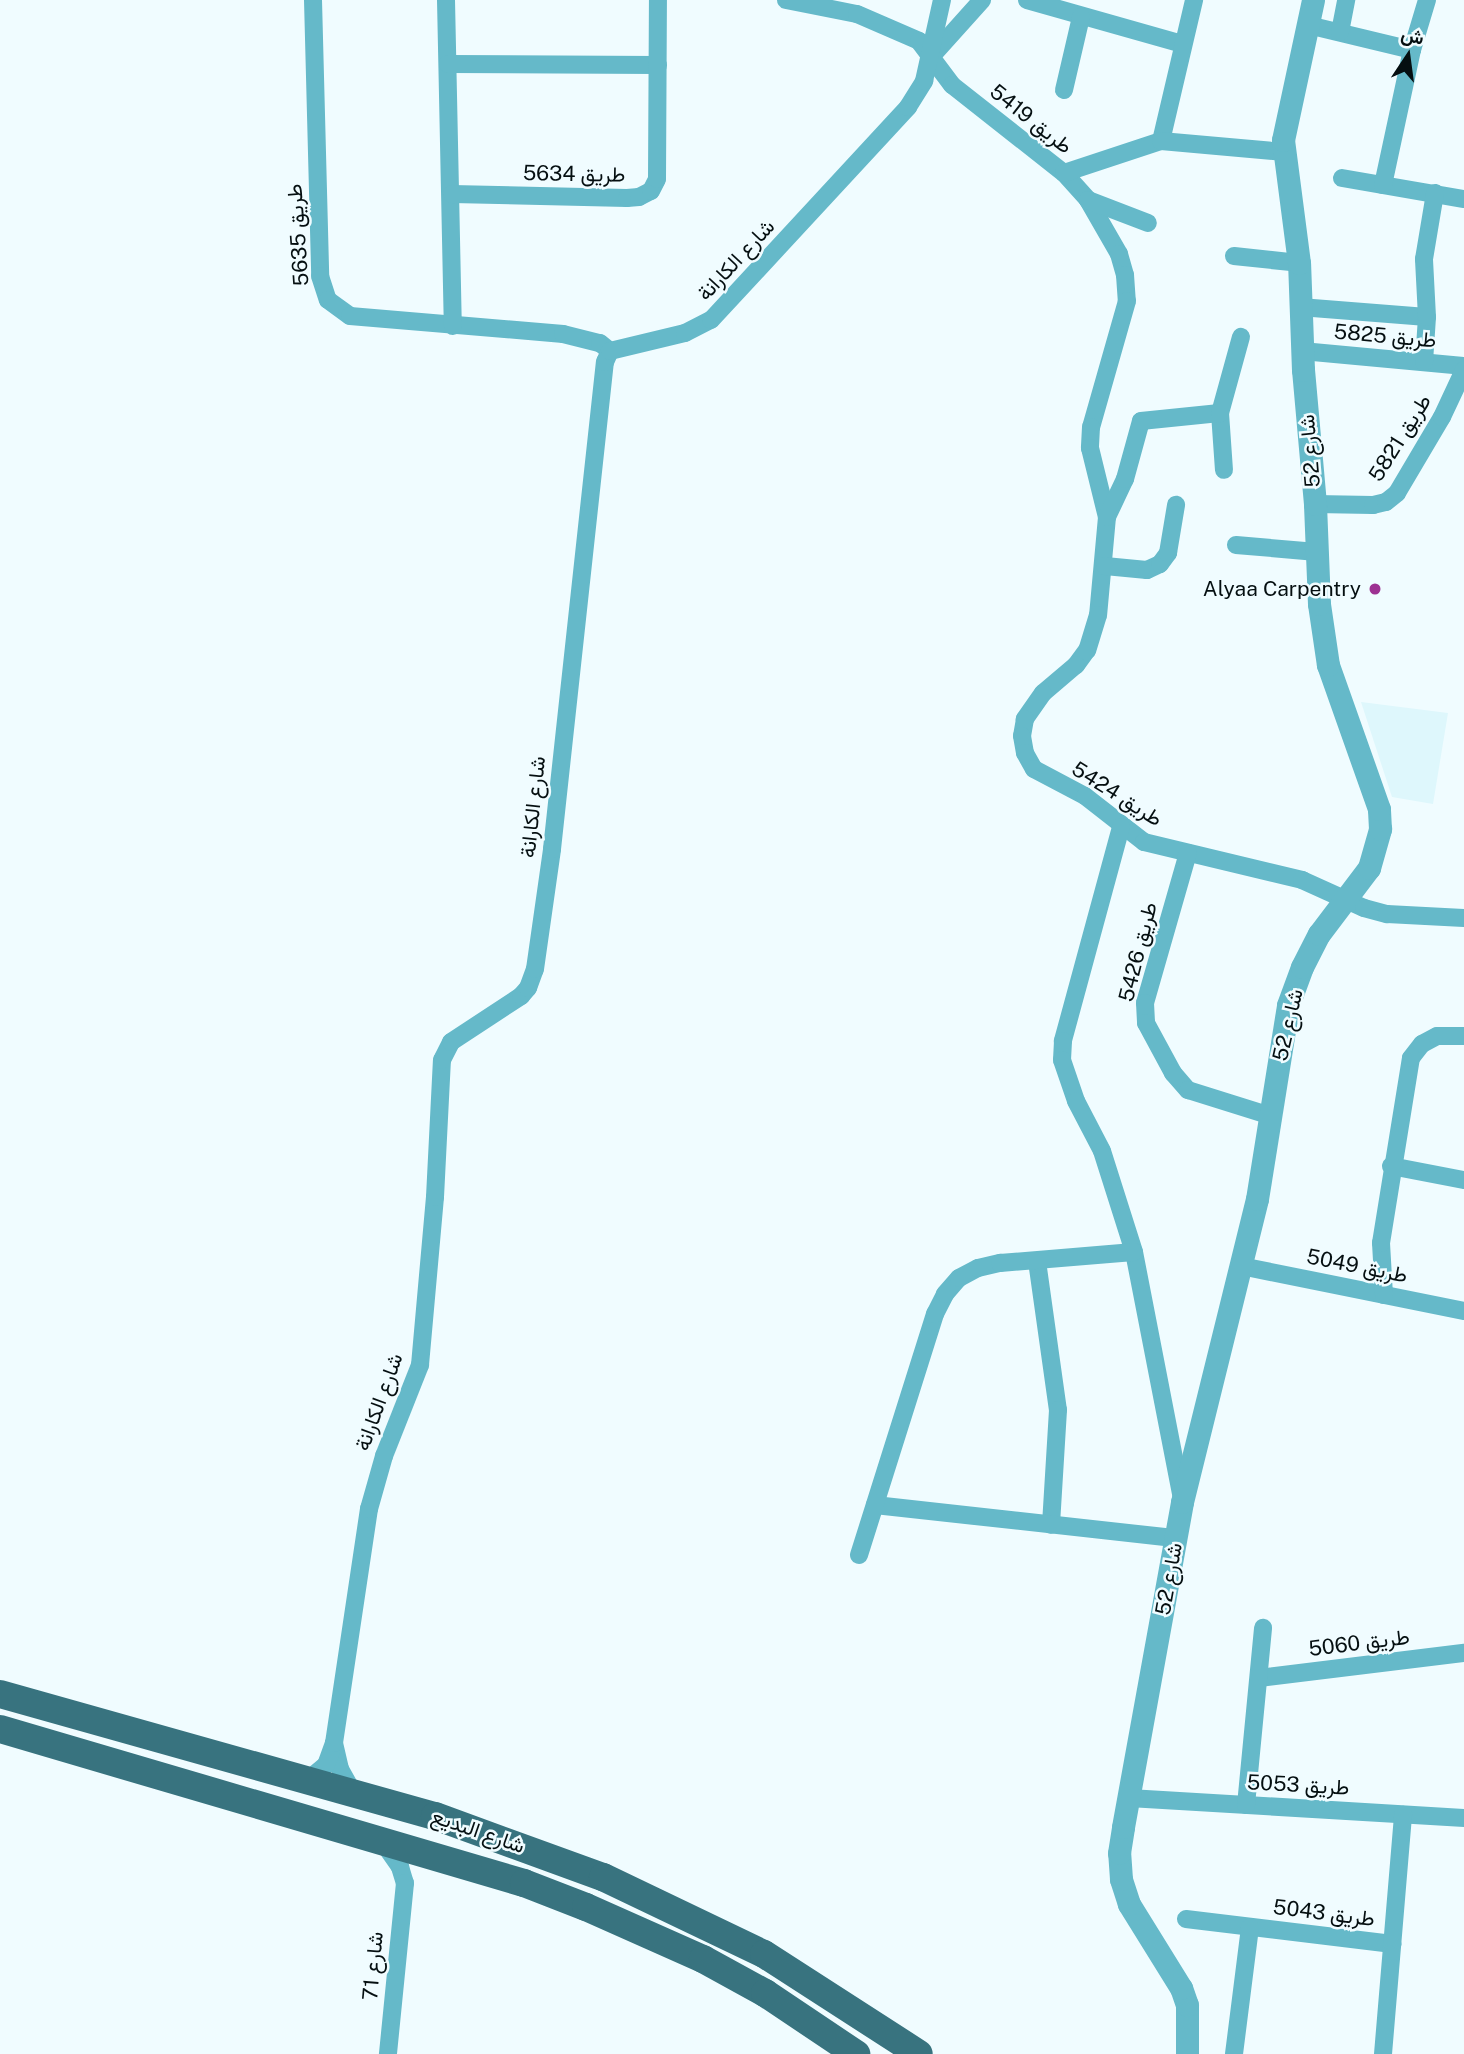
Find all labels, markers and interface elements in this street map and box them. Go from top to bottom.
north arrow [1373,21,1443,91]
text: ش [1399,22,1426,49]
street label: طريق 5419 [985,79,1077,159]
street label: طريق 5634 [523,161,625,187]
street label: طريق 5635 [282,183,314,287]
street label: شارع الكارانة [692,214,780,306]
street label: طريق 5825 [1333,319,1437,353]
street label: طريق 5821 [1363,390,1437,486]
street label: شارع 52 [1294,413,1326,489]
place label: Alyaa Carpentry [1203,576,1361,602]
marker: Alyaa Carpentry [1367,581,1383,597]
street label: شارع الكارانة [515,755,551,859]
street label: طريق 5424 [1067,756,1167,832]
street label: طريق 5426 [1113,900,1163,1004]
street label: شارع 52 [1267,986,1309,1064]
street label: طريق 5049 [1304,1244,1410,1288]
street label: شارع الكارانة [350,1350,408,1454]
street label: شارع 52 [1150,1541,1188,1617]
street label: طريق 5060 [1307,1624,1411,1662]
street label: طريق 5053 [1246,1770,1350,1800]
street label: شارع البديع [428,1803,528,1859]
street label: طريق 5043 [1272,1894,1376,1932]
street label: شارع 71 [357,1931,389,2001]

